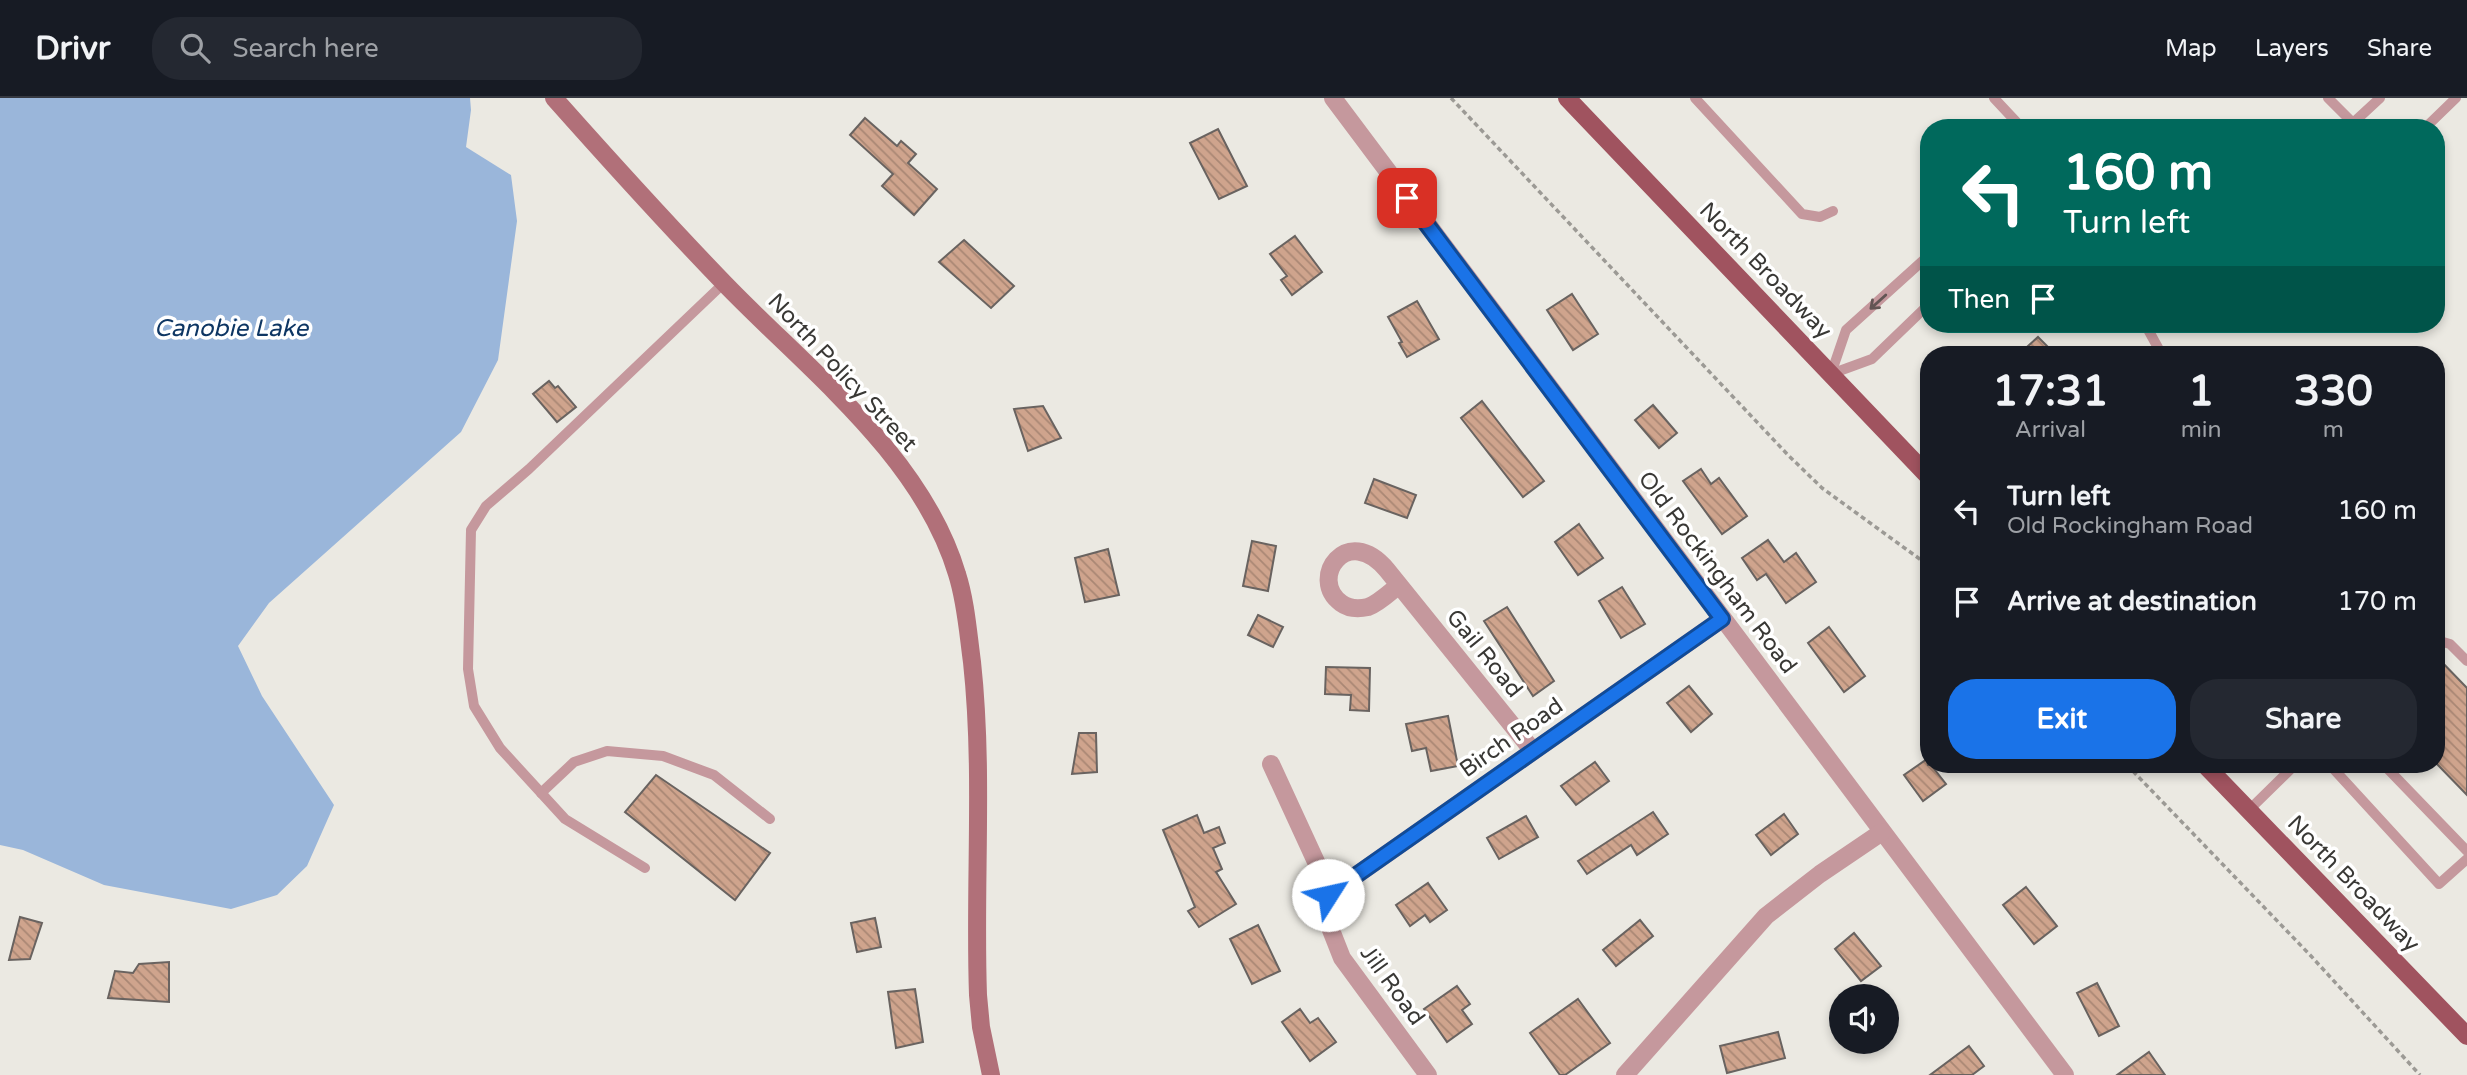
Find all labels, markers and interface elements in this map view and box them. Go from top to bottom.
search box [152,17,642,80]
text: Drivr [35,29,110,68]
icon: search [176,29,214,67]
text: Search here [232,33,379,64]
text: Map [2165,34,2217,63]
text: Layers [2255,34,2329,63]
text: Share [2367,34,2432,63]
text: 160 m [2063,144,2213,203]
icon: left [1948,147,2039,238]
pin [1377,168,1437,228]
icon: arrive [1388,179,1426,217]
street label: North Broadway [1693,197,1837,345]
text: Turn left [2063,204,2190,242]
icon: arrive [2024,280,2062,318]
text: Then [1948,284,2010,315]
street label: North Policy Street [762,288,923,458]
one-way arrow [1869,294,1887,310]
water label: Canobie Lake [154,314,309,343]
text: 17:31 [1992,366,2109,417]
text: 1 [2188,366,2214,417]
text: 330 [2294,366,2373,417]
text: Arrival [2015,416,2086,444]
text: min [2181,416,2222,444]
text: m [2323,416,2344,444]
street label: Old Rockingham Road [1632,466,1802,679]
text: Turn left [2007,481,2110,512]
icon: left [1948,492,1986,530]
text: 160 m [2337,495,2417,526]
text: Old Rockingham Road [2007,512,2253,540]
icon: arrive [1948,583,1986,621]
text: Arrive at destination [2007,586,2257,617]
text: 170 m [2337,586,2417,617]
street label: Gail Road [1440,604,1528,703]
button: Exit [1948,679,2176,759]
button: Share [2190,679,2417,759]
street label: Birch Road [1454,692,1569,784]
street label: North Broadway [2281,810,2425,958]
position arrow [1291,858,1365,932]
street label: Jill Road [1354,940,1430,1031]
map controls [1829,984,1899,1054]
button: sound [1829,984,1899,1054]

